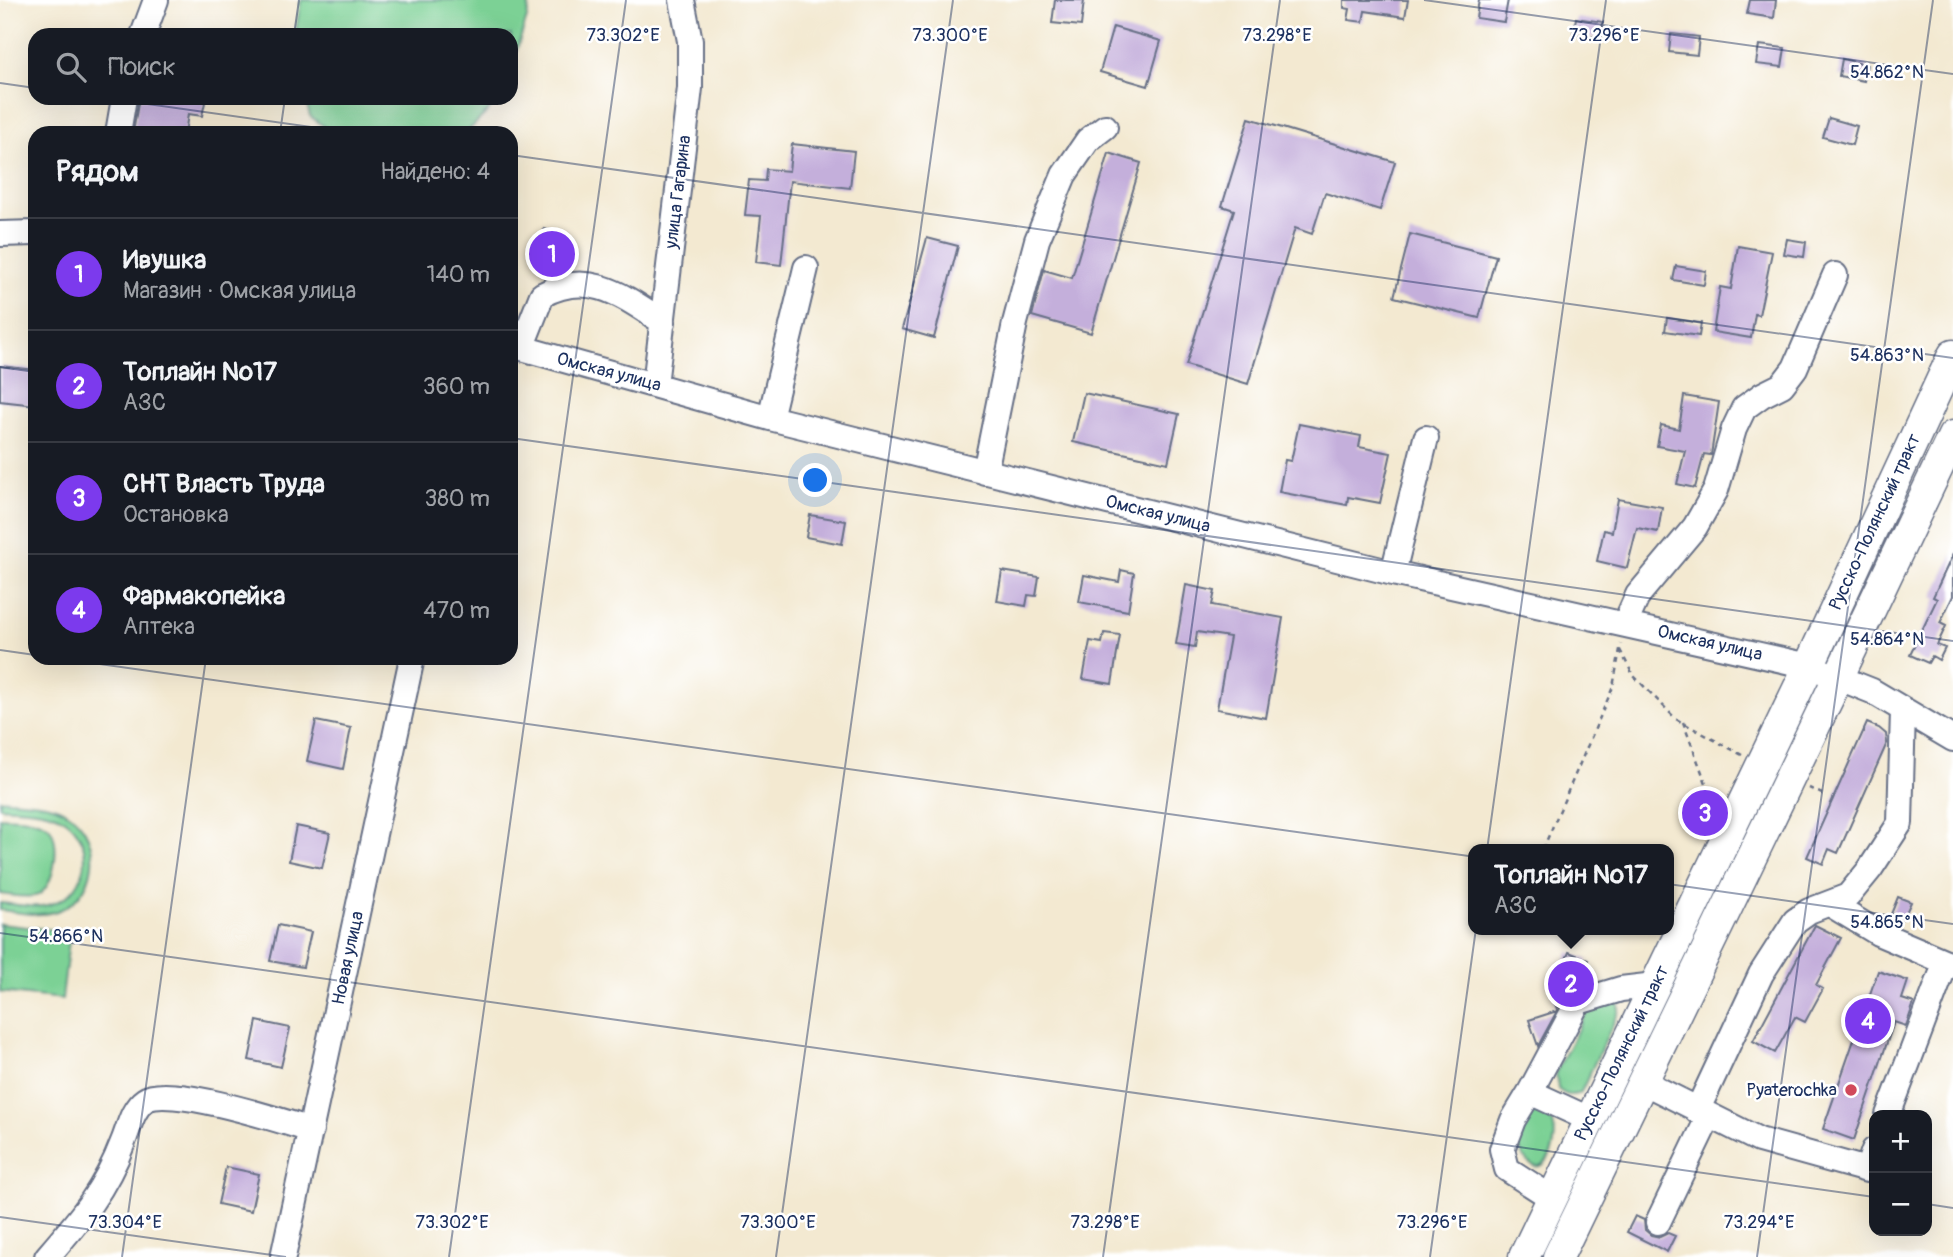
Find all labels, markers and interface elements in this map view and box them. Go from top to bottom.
text: 73.302°E [586,24,660,47]
text: 73.300°E [912,24,988,47]
text: 73.298°E [1242,24,1312,47]
text: 73.296°E [1569,24,1639,47]
search box [28,28,518,105]
icon: search [52,48,90,86]
text: Поиск [108,51,176,83]
text: 54.862°N [1850,61,1924,84]
street label: улица Гагарина [660,134,696,251]
text: Рядом [56,153,139,190]
text: Найдено: 4 [380,157,490,186]
pin: 1 [529,228,575,280]
text: Ивушка [123,244,206,276]
text: 1 [75,260,84,289]
text: 140 m [427,260,490,289]
text: Магазин · Омская улица [123,276,356,305]
text: 54.863°N [1850,344,1924,367]
street label: Омская улица [554,347,664,397]
text: Топлайн №17 [123,356,277,388]
text: 2 [73,372,85,401]
text: 360 m [423,372,490,401]
text: АЗС [123,388,166,417]
street label: Русско-Полянский тракт [1824,430,1926,614]
your location [798,463,832,497]
text: СНТ Власть Труда [123,468,325,500]
text: 3 [73,484,85,513]
text: 380 m [424,484,490,513]
street label: Омская улица [1103,490,1213,538]
text: Остановка [123,500,229,529]
text: Фармакопейка [123,580,285,612]
text: 4 [72,596,86,625]
text: 470 m [423,596,490,625]
text: Аптека [123,612,195,641]
street label: Омская улица [1655,620,1765,666]
text: 54.864°N [1850,628,1924,651]
pin: 3 [1682,787,1728,839]
popup [1468,844,1674,935]
text: Топлайн №17 [1494,859,1648,891]
text: АЗС [1494,891,1537,920]
street label: Новая улица [327,909,369,1007]
text: 54.865°N [1850,911,1924,934]
text: 54.866°N [29,925,103,948]
pin: 2 [1548,958,1594,1010]
street label: Русско-Полянский тракт [1570,962,1674,1144]
pin: 4 [1845,995,1891,1047]
place label: Pyaterochka [1746,1079,1837,1102]
marker: Pyaterochka [1843,1082,1859,1098]
map controls [1869,1110,1932,1236]
button: + [1869,1110,1932,1173]
button: − [1869,1173,1932,1236]
text: 73.304°E [88,1211,162,1234]
text: 73.302°E [415,1211,489,1234]
text: 73.300°E [740,1211,816,1234]
text: 73.298°E [1070,1211,1140,1234]
text: 73.296°E [1397,1211,1467,1234]
text: 73.294°E [1724,1211,1794,1234]

